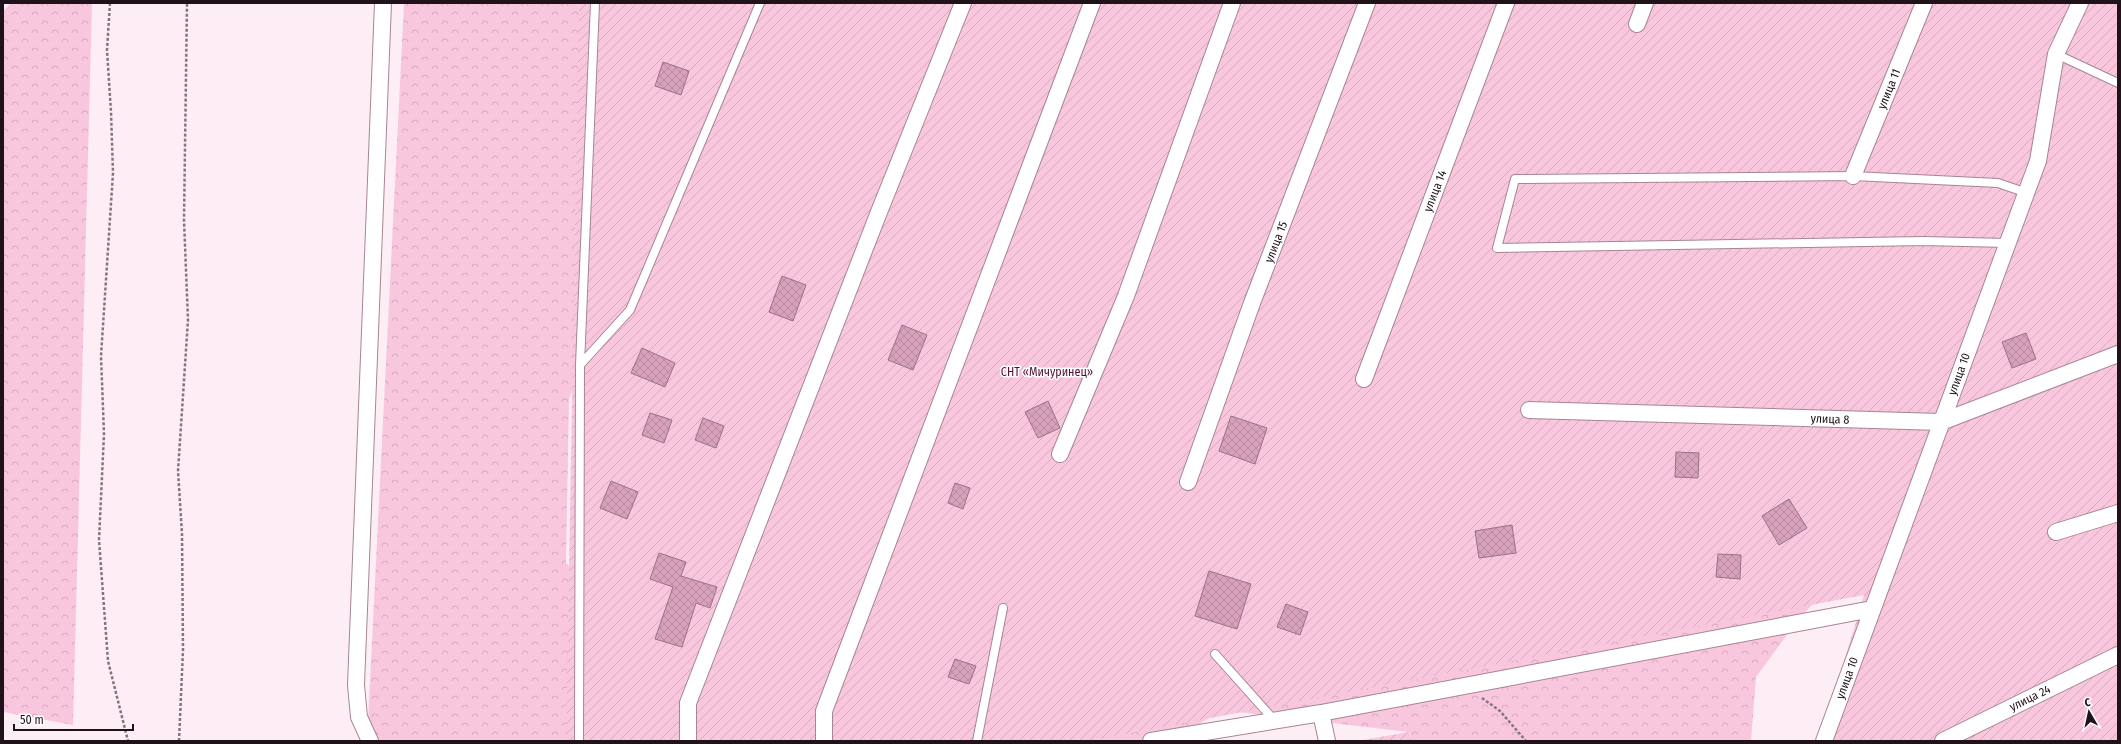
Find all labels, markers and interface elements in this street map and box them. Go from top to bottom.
street label: улица 11 [1875,67,1903,111]
street label: улица 14 [1421,168,1449,214]
street label: улица 15 [1262,219,1290,265]
street label: улица 10 [1945,351,1973,397]
park label: СНТ «Мичуринец» [1001,365,1093,379]
street label: улица 8 [1810,411,1850,427]
street label: улица 10 [1833,655,1861,701]
street label: улица 24 [2007,682,2053,714]
north arrow [2069,692,2109,732]
text: С [2084,696,2092,709]
scale bar [14,706,133,732]
text: 50 m [20,713,44,727]

